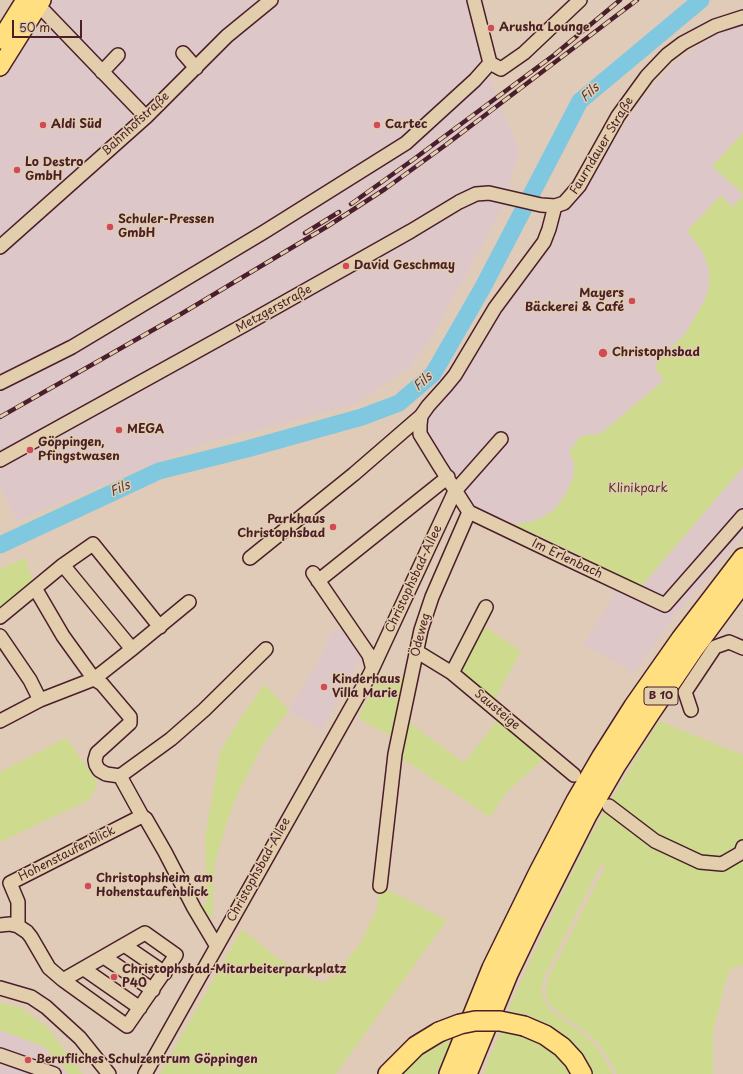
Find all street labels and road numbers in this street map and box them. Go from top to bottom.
street label: Bahnhofstraße [99,89,173,159]
street label: Faurndauer Straße [567,95,637,197]
street label: Metzgerstraße [234,282,314,336]
street label: Christophsbad-Allee [383,523,445,635]
street label: Im Erlenbach [529,536,605,582]
street label: Ödeweg [408,612,434,658]
street label: Sausteige [471,687,523,733]
road number: B 10 [644,687,678,705]
street label: Christophsbad-Allee [224,815,294,925]
street label: Hohenstaufenblick [16,823,118,885]

